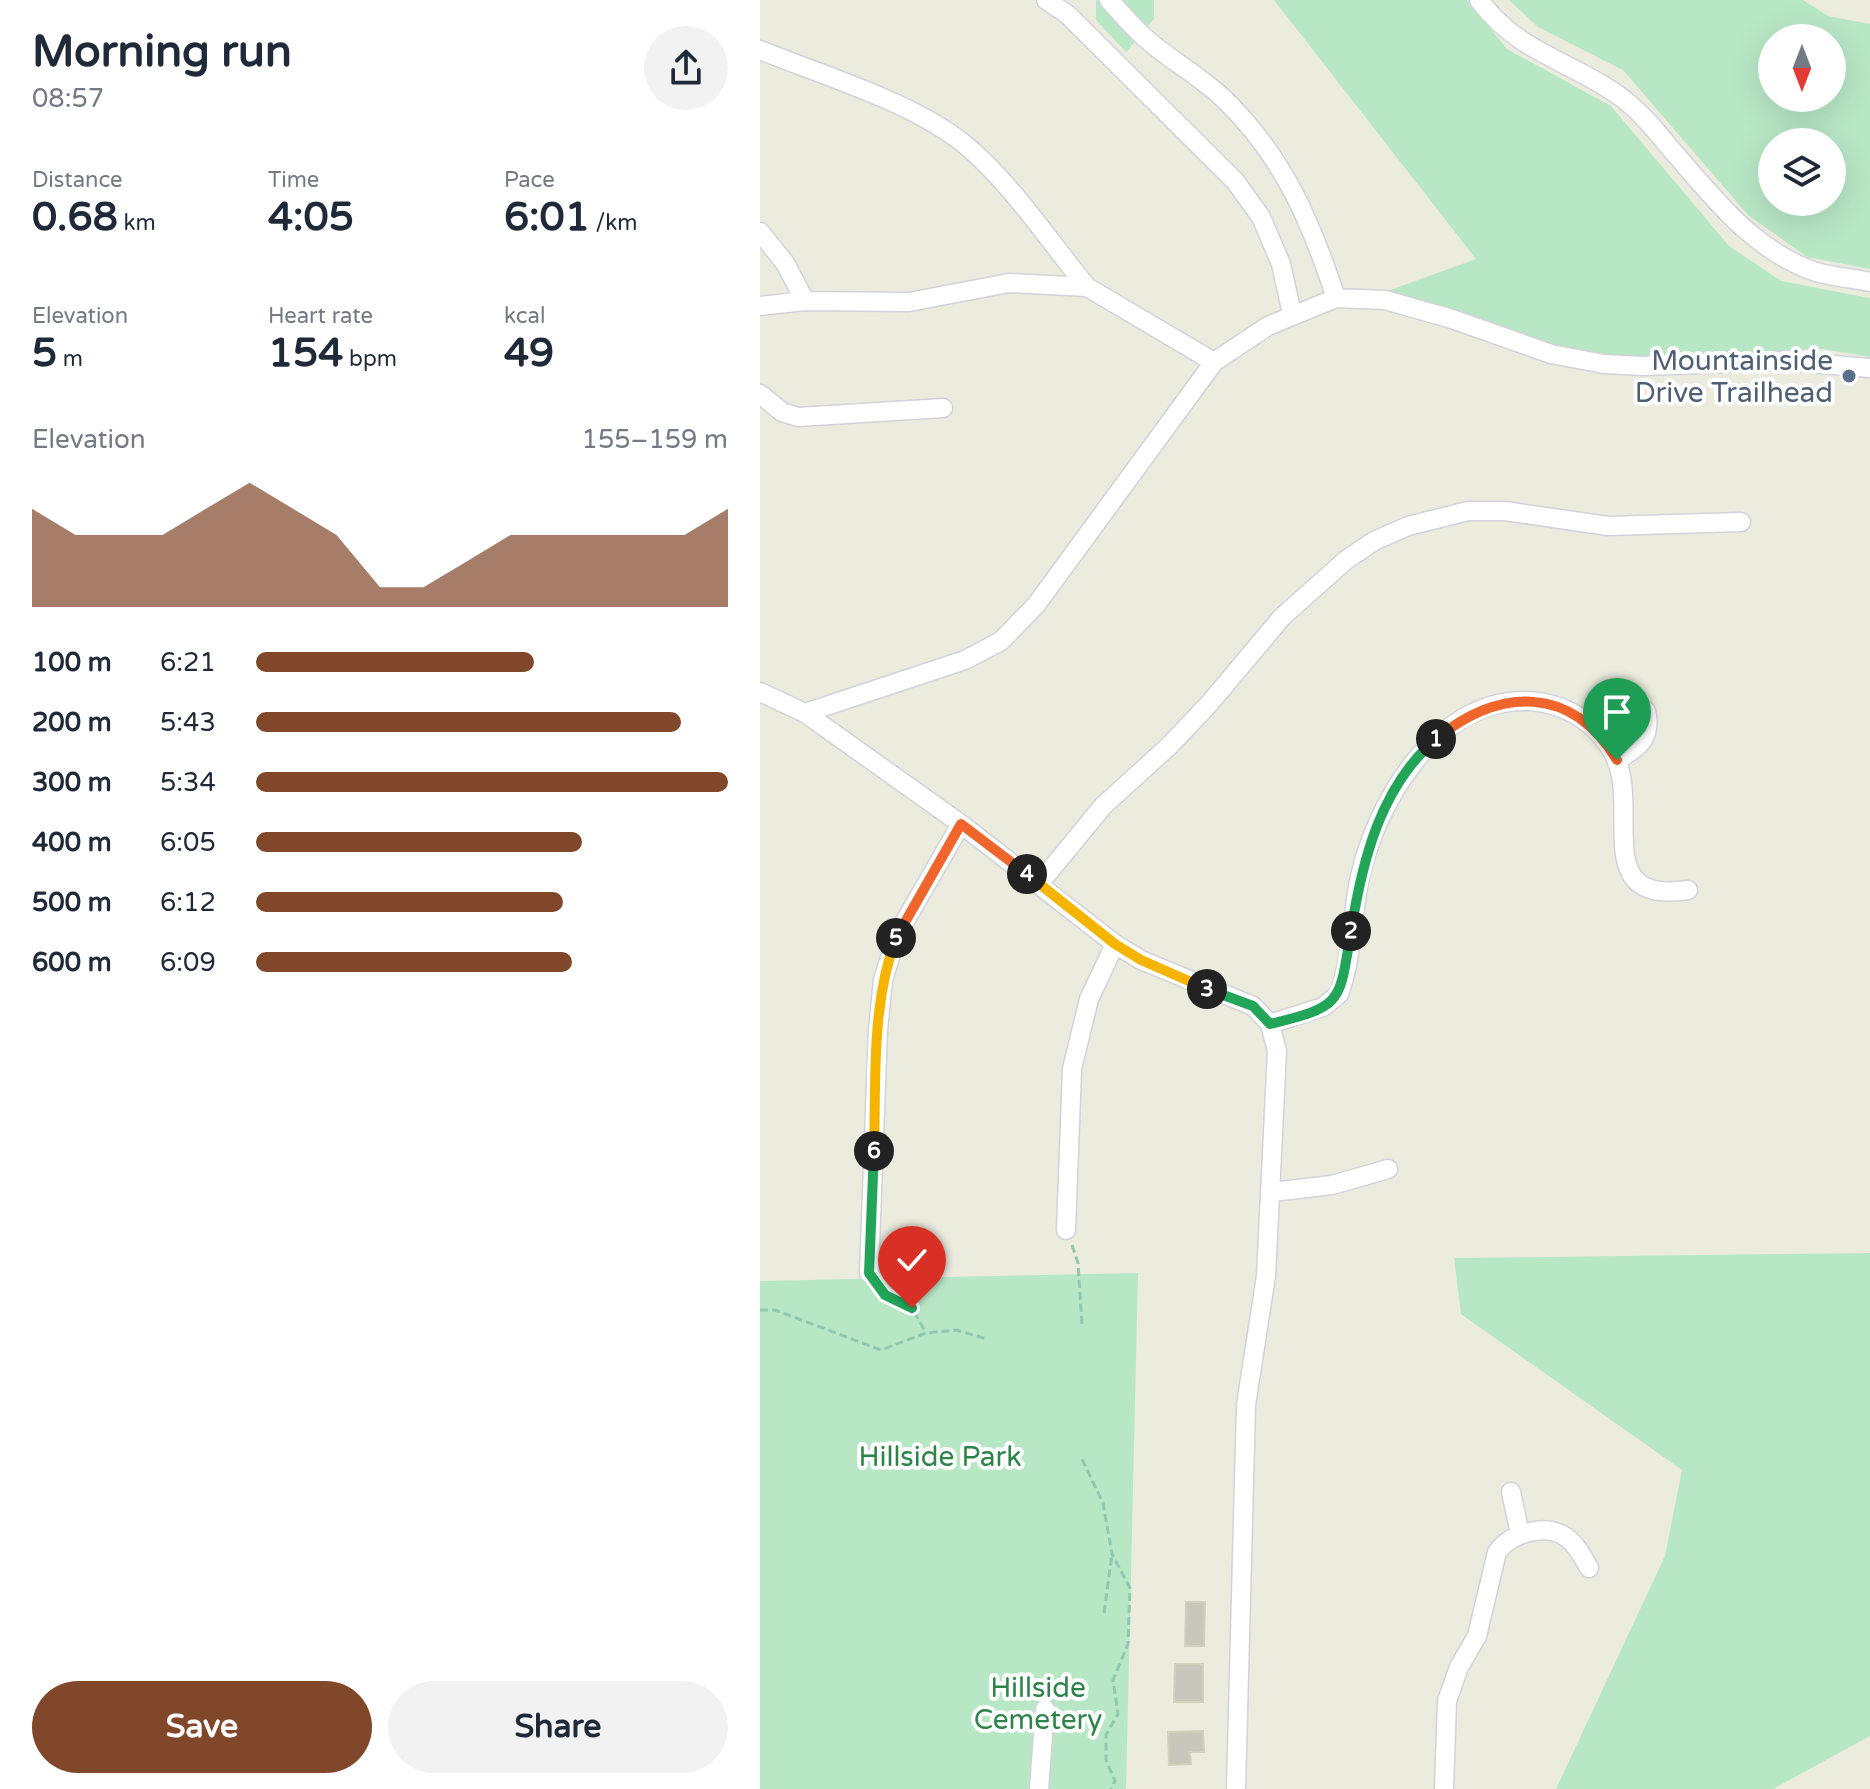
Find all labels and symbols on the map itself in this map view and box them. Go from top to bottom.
north arrow [1758,24,1846,112]
place label: Mountainside Drive Trailhead [1635,344,1833,410]
marker: Mountainside Drive Trailhead [1840,367,1858,385]
pin [1583,678,1651,760]
pin: 1 [1416,719,1456,759]
pin: 4 [1007,854,1047,894]
pin: 2 [1331,911,1371,951]
pin: 5 [876,918,916,958]
pin: 3 [1187,969,1227,1009]
pin: 6 [854,1131,894,1171]
pin [878,1226,946,1308]
park label: Hillside Park [859,1440,1021,1474]
park label: Hillside Cemetery [974,1671,1102,1737]

